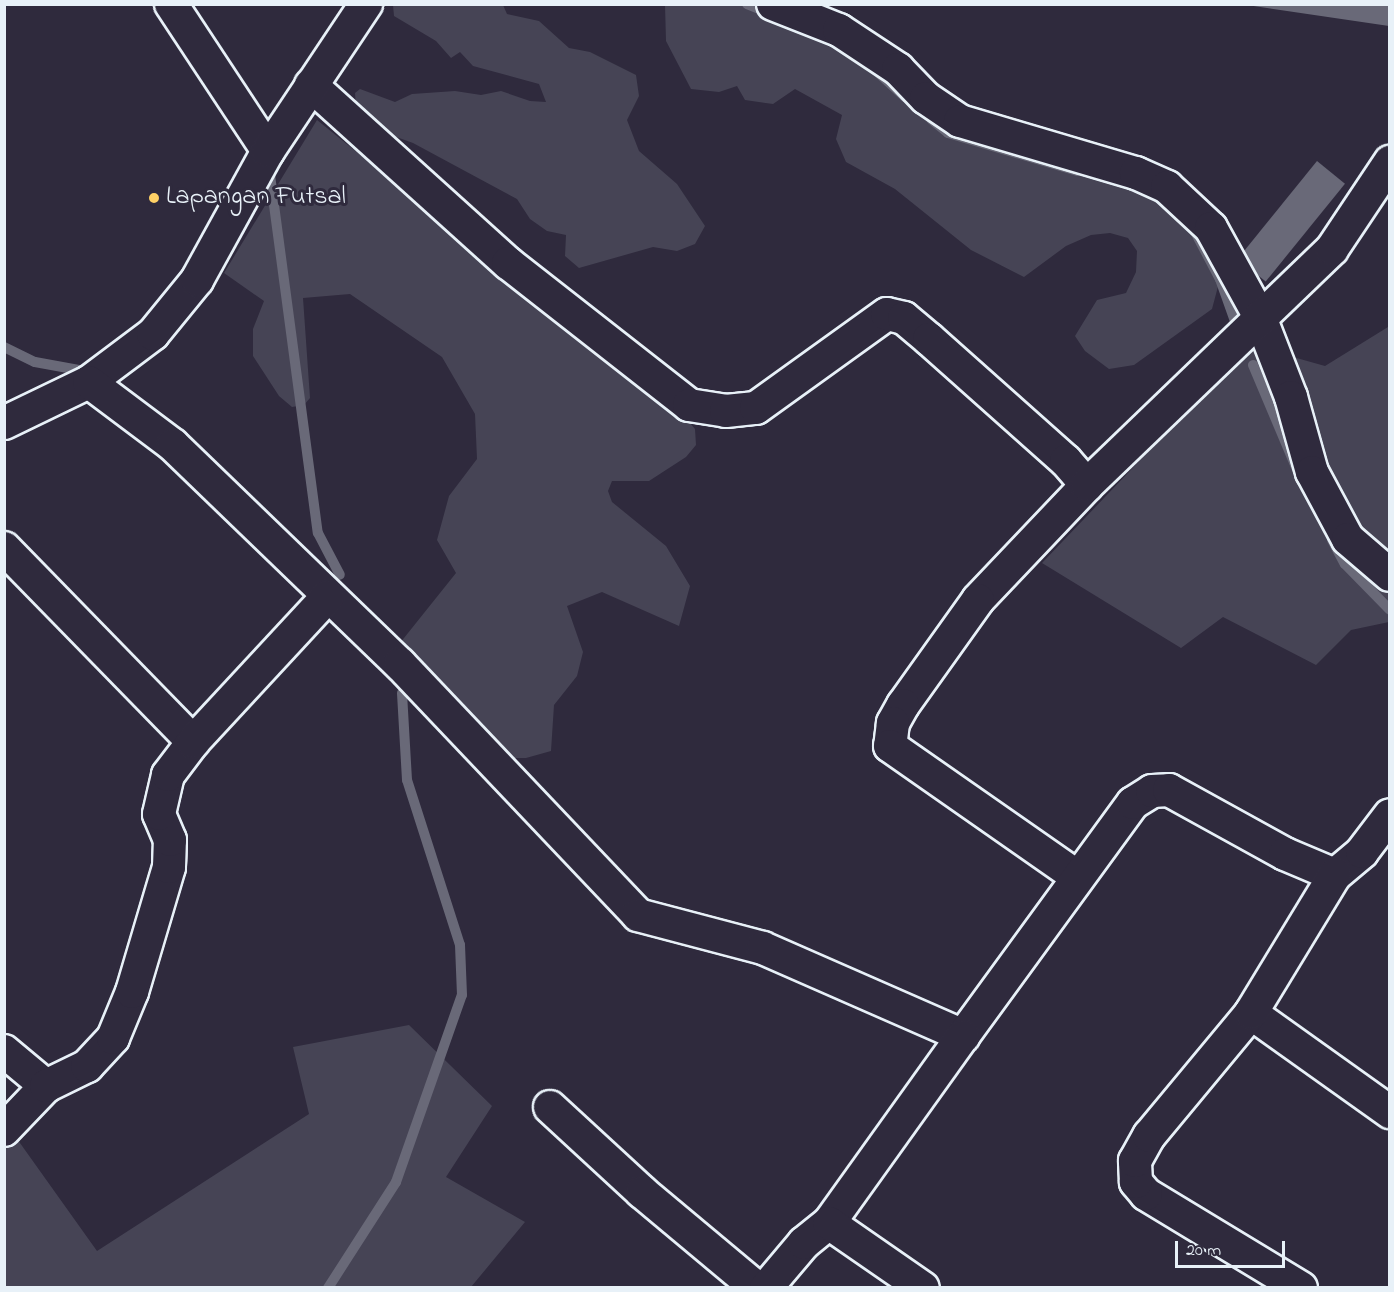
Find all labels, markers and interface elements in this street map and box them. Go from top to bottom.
place label: Lapangan Futsal [166,182,346,214]
marker: Lapangan Futsal [147,191,161,205]
scale bar [1178,1229,1288,1267]
text: 20 m [1186,1238,1221,1264]

